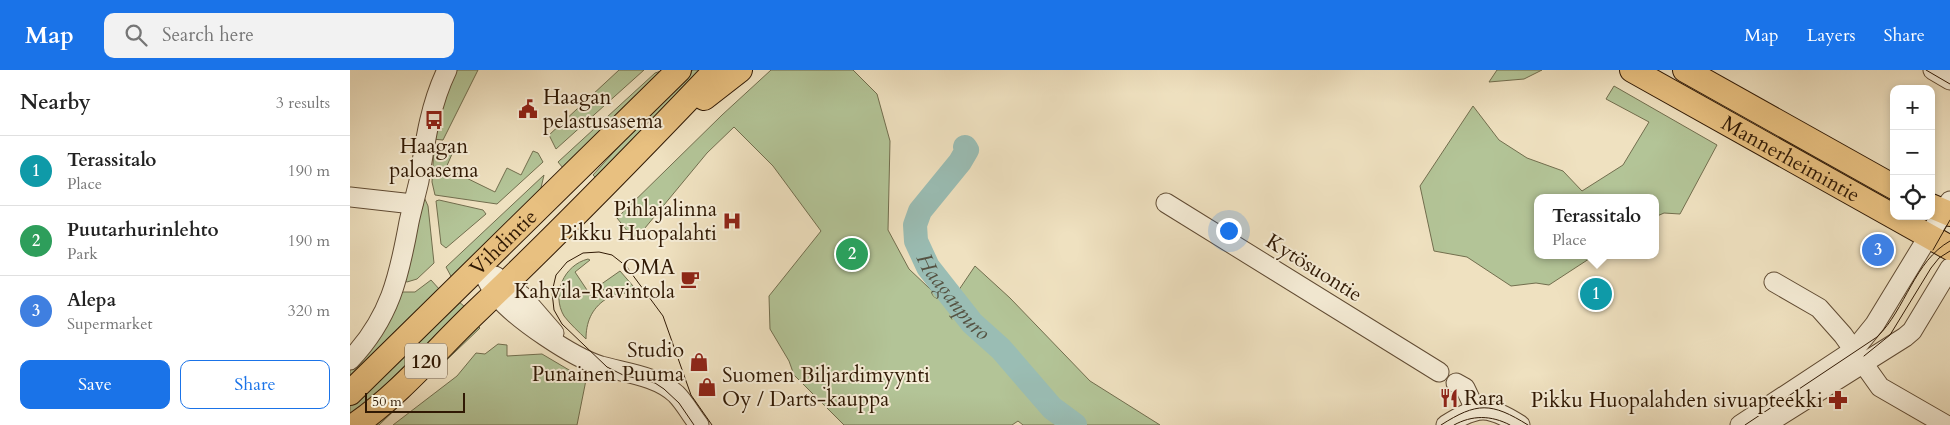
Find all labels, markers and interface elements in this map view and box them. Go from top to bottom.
search box [104,13,454,58]
text: Map [25,19,74,52]
icon: search [122,21,150,49]
text: Search here [162,22,254,48]
text: Map [1744,23,1779,48]
text: Layers [1807,23,1856,48]
text: Share [1884,23,1925,48]
place label: Haagan pelastusasema [543,83,663,136]
map controls [1890,85,1935,220]
button: + [1890,85,1935,130]
text: Nearby [20,88,91,117]
text: 3 results [276,92,330,114]
public building icon: Haagan pelastusasema [517,98,539,120]
street label: Mannerheimintie [1716,108,1865,209]
bus stop icon: Haagan paloasema [423,109,445,131]
button: − [1890,130,1935,175]
place label: Haagan paloasema [389,132,479,185]
text: Terassitalo [67,147,156,173]
text: 1 [32,160,40,182]
text: 190 m [288,160,330,182]
text: Place [67,173,102,195]
button: locate [1890,175,1935,220]
popup [1534,194,1659,259]
place label: Pihlajalinna Pikku Huopalahti [560,195,717,248]
street label: Vihdintie [463,203,544,282]
text: Terassitalo [1552,203,1641,229]
hospital icon: Pihlajalinna Pikku Huopalahti [721,210,743,232]
text: Puutarhurinlehto [67,217,219,243]
your location [1216,218,1242,244]
street label: Kytösuontie [1260,227,1368,309]
text: Place [1552,229,1587,251]
text: 2 [32,230,40,252]
text: 190 m [288,230,330,252]
pin: 3 [1862,231,1894,269]
pin: 2 [836,235,868,273]
text: Park [67,243,98,265]
water label: Haaganpuro [909,248,997,347]
place label: OMA Kahvila-Ravintola [514,253,675,306]
cafe icon: OMA Kahvila-Ravintola [679,268,701,290]
pin: 1 [1580,275,1612,313]
text: Alepa [67,287,116,313]
text: 3 [32,300,40,322]
text: 320 m [288,300,330,322]
text: Supermarket [67,313,153,335]
place label: Studio Punainen Puuma [532,336,684,389]
road number: 120 [405,344,447,378]
shop icon: Studio Punainen Puuma [688,351,710,373]
button: Save [20,360,170,409]
button: Share [180,360,330,409]
place label: Suomen Biljardimyynti Oy / Darts-kauppa [722,361,930,414]
shop icon: Suomen Biljardimyynti Oy / Darts-kauppa [696,376,718,398]
place label: Rara [1464,384,1504,413]
place label: Pikku Huopalahden sivuapteekki [1531,386,1823,415]
restaurant icon: Rara [1438,387,1460,409]
pharmacy icon: Pikku Huopalahden sivuapteekki [1827,389,1849,411]
scale bar [365,390,465,413]
text: 50 m [372,392,402,411]

